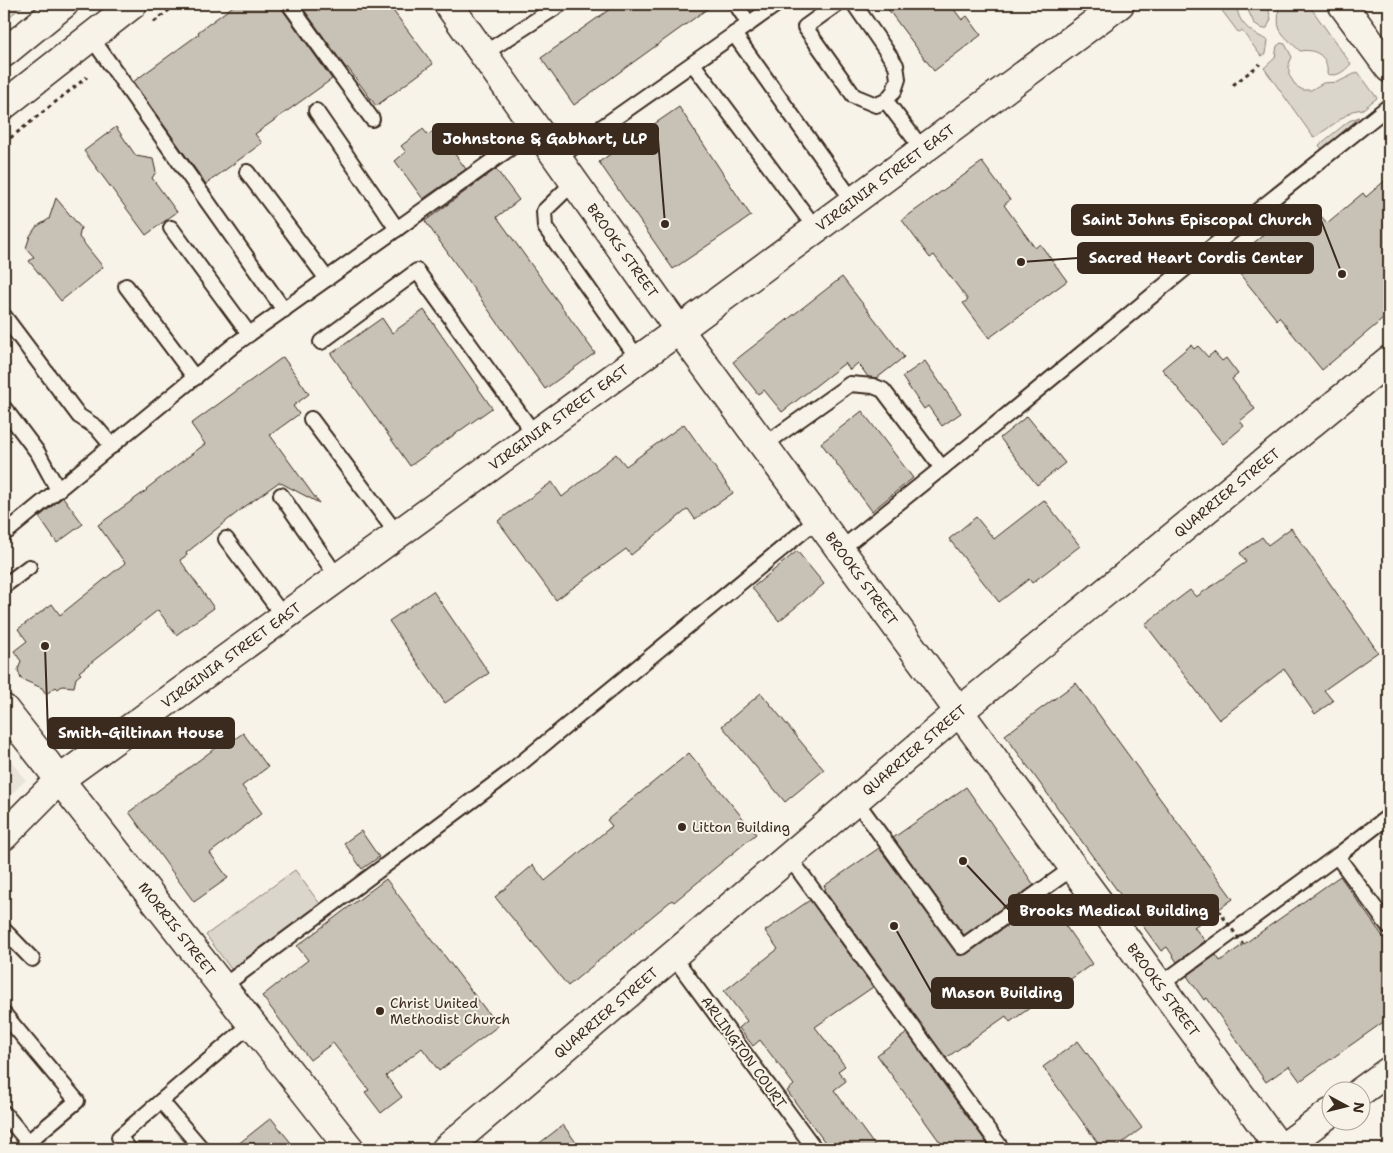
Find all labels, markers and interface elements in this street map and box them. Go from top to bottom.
street label: VIRGINIA STREET EAST [812,120,959,235]
callout: Johnstone & Gabhart, LLP [433,124,658,154]
text: Johnstone & Gabhart, LLP [443,129,647,149]
street label: BROOKS STREET [583,200,662,301]
callout: Saint Johns Episcopal Church [1072,205,1321,235]
text: Saint Johns Episcopal Church [1082,210,1312,230]
callout: Sacred Heart Cordis Center [1078,243,1313,273]
text: Sacred Heart Cordis Center [1089,248,1303,268]
street label: VIRGINIA STREET EAST [485,360,632,474]
street label: QUARRIER STREET [1170,444,1284,541]
street label: BROOKS STREET [821,529,902,629]
street label: VIRGINIA STREET EAST [158,598,305,712]
street label: QUARRIER STREET [858,700,970,800]
callout: Smith-Giltinan House [48,718,234,748]
text: Smith-Giltinan House [58,723,224,743]
place label: Litton Building [692,818,790,836]
marker: Litton Building [676,821,688,833]
street label: MORRIS STREET [135,878,220,980]
callout: Brooks Medical Building [1009,895,1218,925]
text: Brooks Medical Building [1019,901,1209,921]
street label: BROOKS STREET [1123,940,1204,1040]
street label: QUARRIER STREET [550,963,662,1062]
callout: Mason Building [932,978,1073,1008]
text: Mason Building [942,983,1063,1003]
street label: ARLINGTON COURT [697,992,791,1112]
place label: Christ United Methodist Church [390,994,510,1028]
marker: Christ United Methodist Church [374,1005,386,1017]
north arrow [1320,1080,1370,1130]
text: N [1349,1101,1369,1114]

